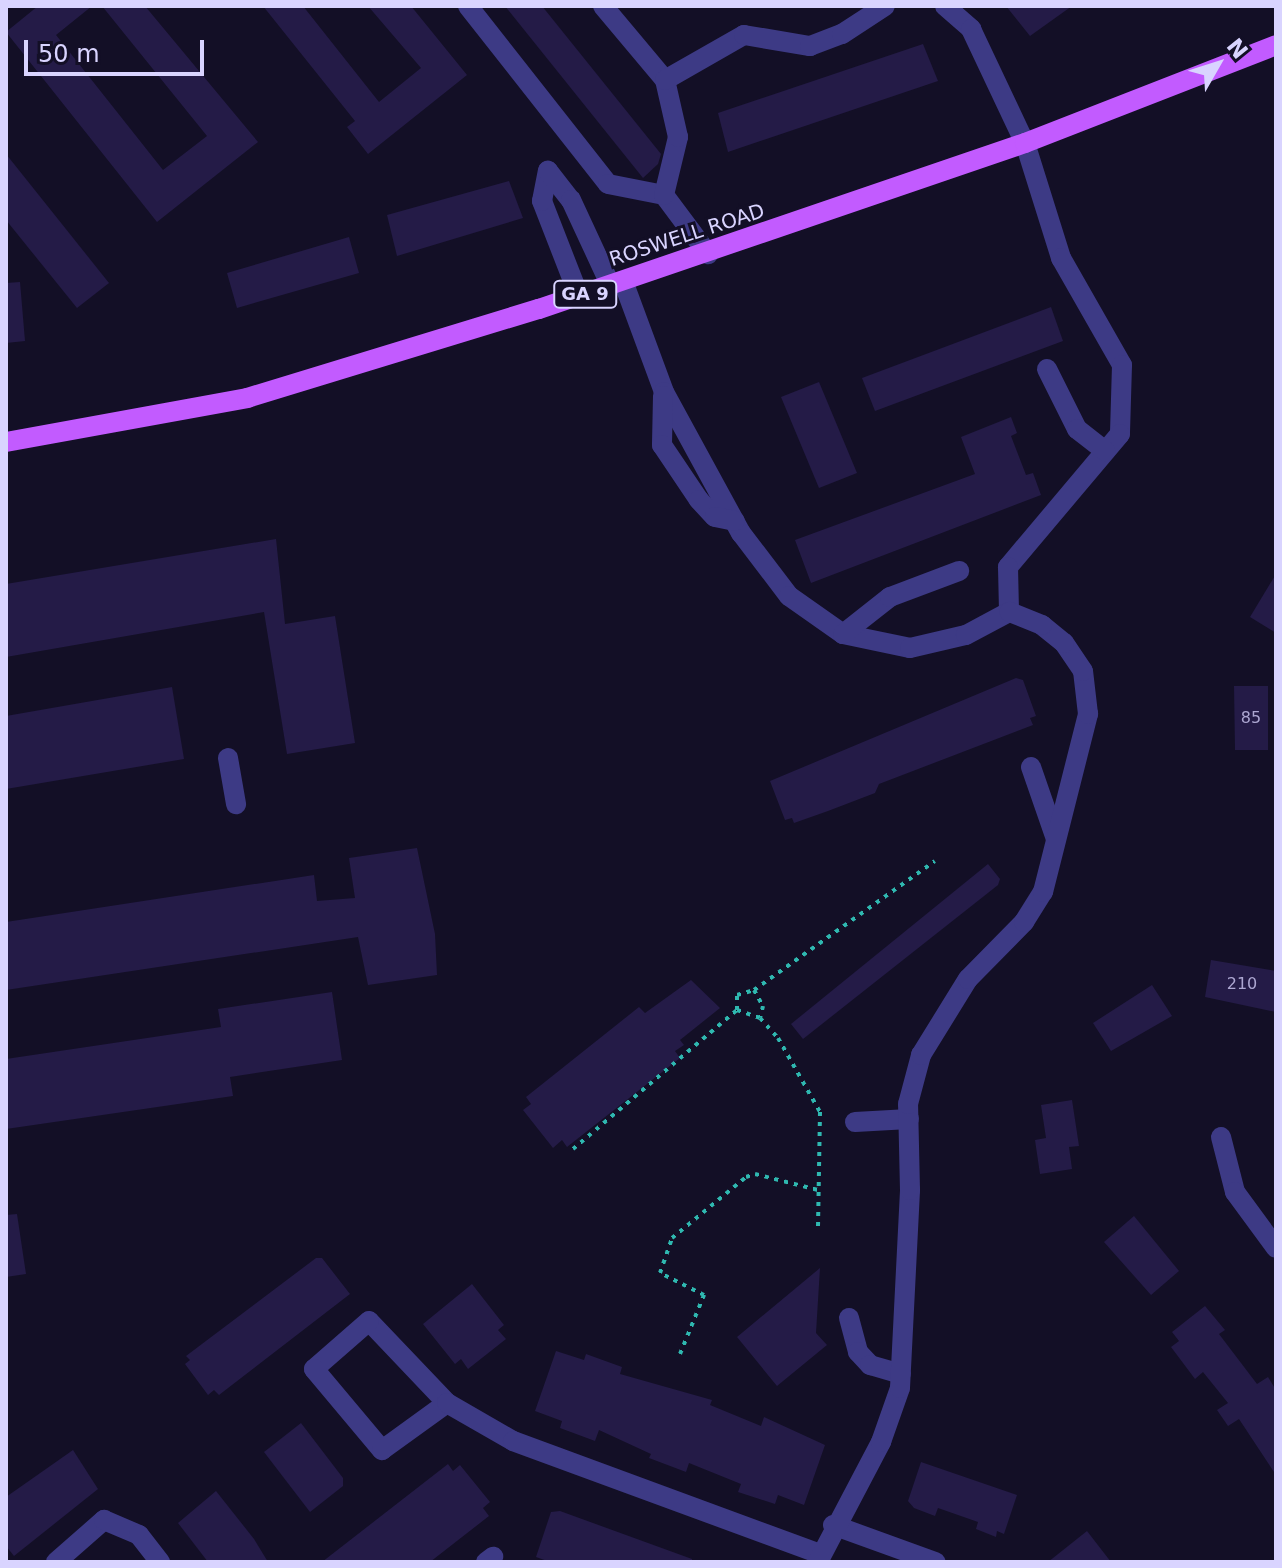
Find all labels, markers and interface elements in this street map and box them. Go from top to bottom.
scale bar [28,24,208,74]
north arrow [1178,24,1258,104]
text: N [1222,34,1253,64]
text: 50 m [38,40,100,68]
street label: ROSWELL ROAD [606,199,768,271]
road number: GA 9 [553,280,617,308]
house number: 85 [1241,708,1261,728]
house number: 210 [1227,974,1257,994]

